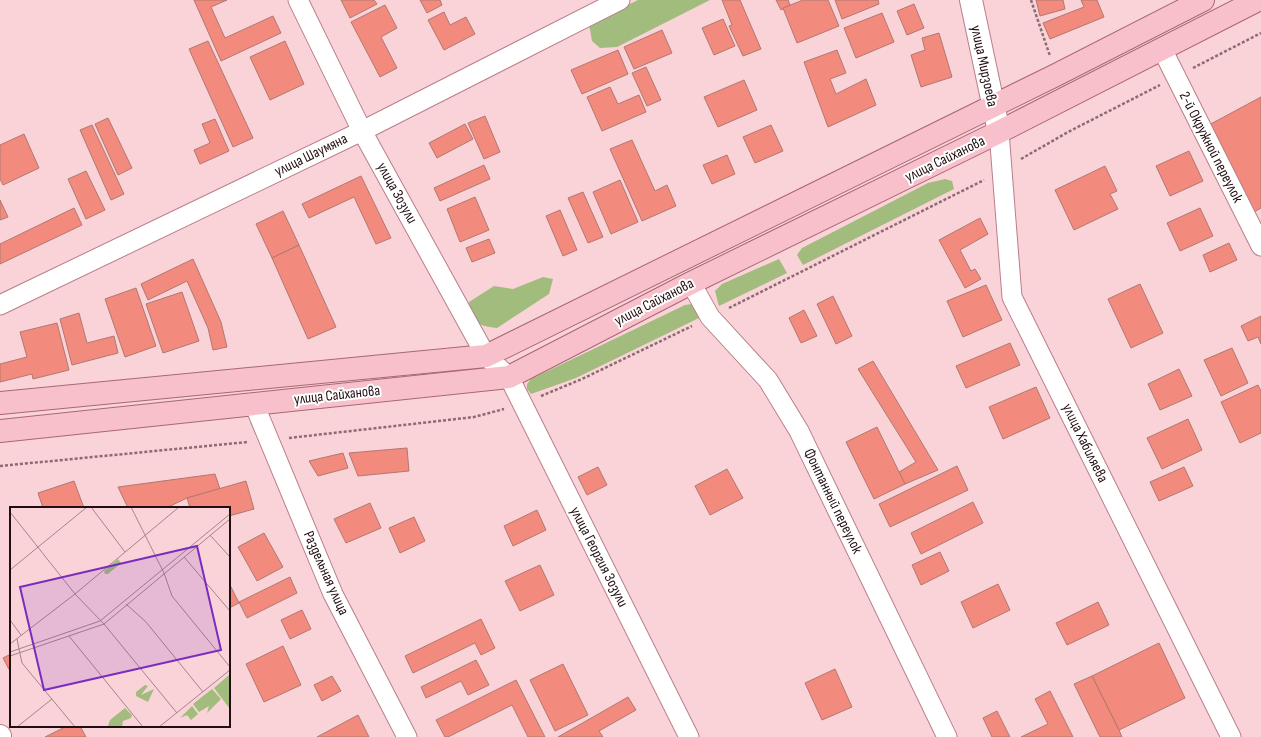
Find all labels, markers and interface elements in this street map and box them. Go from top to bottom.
street label: улица Мирзоева [966,24,1002,109]
street label: 2-й Окружной переулок [1175,88,1247,206]
street label: улица Шаумяна [271,129,351,181]
street label: улица Сайханова [902,131,988,186]
street label: улица Зозули [372,159,422,227]
street label: улица Сайханова [611,274,697,330]
street label: улица Сайханова [293,381,381,409]
street label: улица Хабиляева [1058,400,1112,486]
street label: Фонтанный переулок [799,445,867,557]
street label: улица Георгия Зозули [566,504,632,610]
inset map [10,507,230,727]
street label: Раздельная улица [299,528,353,618]

